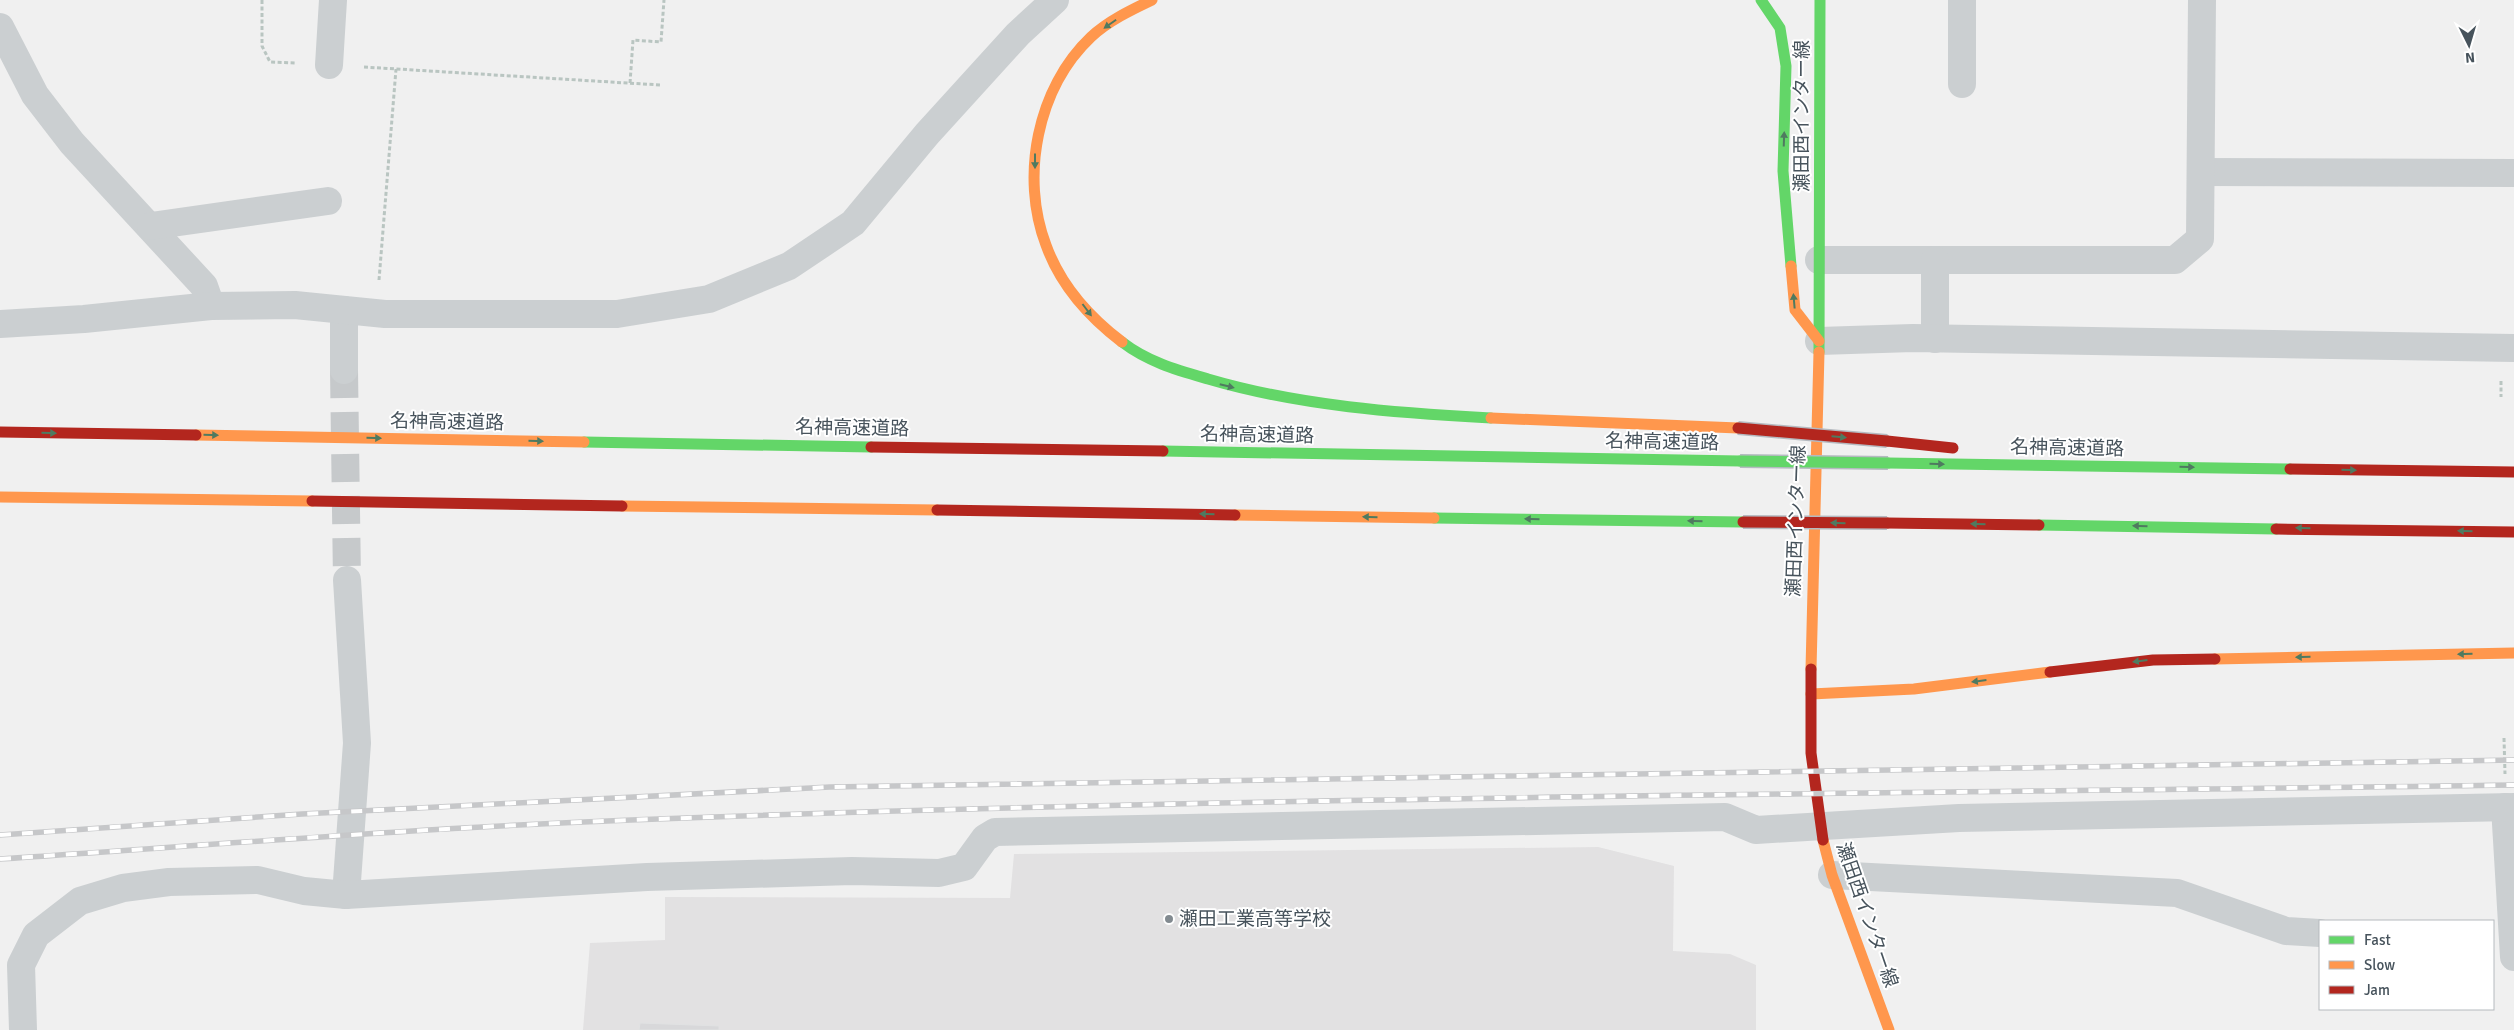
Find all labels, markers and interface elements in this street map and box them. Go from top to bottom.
one-way arrow [1103,19,1117,29]
north arrow [2444,20,2494,70]
street label: 瀬田西インター線 [1790,40,1814,192]
text: N [2464,49,2476,66]
one-way arrow [1780,130,1788,146]
one-way arrow [1031,154,1039,170]
one-way arrow [1790,292,1798,308]
one-way arrow [1082,303,1092,317]
one-way arrow [1219,382,1234,390]
street label: 名神高速道路 [390,409,504,435]
street label: 名神高速道路 [795,415,909,441]
street label: 名神高速道路 [1200,422,1314,448]
one-way arrow [41,429,57,437]
street label: 名神高速道路 [1605,429,1719,455]
one-way arrow [203,431,219,439]
one-way arrow [1831,433,1847,441]
one-way arrow [366,434,382,442]
street label: 名神高速道路 [2010,435,2124,461]
one-way arrow [528,437,544,445]
street label: 瀬田西インター線 [1781,445,1811,597]
one-way arrow [1929,460,1945,468]
one-way arrow [2179,463,2195,471]
one-way arrow [2342,466,2358,474]
one-way arrow [1199,510,1215,518]
one-way arrow [1361,512,1377,520]
one-way arrow [1524,515,1540,523]
one-way arrow [1686,517,1702,525]
one-way arrow [1830,519,1846,527]
one-way arrow [1970,520,1986,528]
one-way arrow [2132,522,2148,530]
one-way arrow [2295,524,2311,532]
one-way arrow [2457,527,2473,535]
one-way arrow [2457,650,2473,658]
one-way arrow [2295,653,2311,661]
one-way arrow [2132,657,2148,665]
one-way arrow [1971,677,1987,685]
street label: 瀬田西インター線 [1831,839,1903,991]
place label: 瀬田工業高等学校 [1179,907,1331,931]
marker: 瀬田工業高等学校 [1163,913,1175,925]
legend [2319,920,2494,1010]
text: Fast [2364,931,2391,949]
text: Slow [2364,956,2395,974]
text: Jam [2364,981,2390,999]

